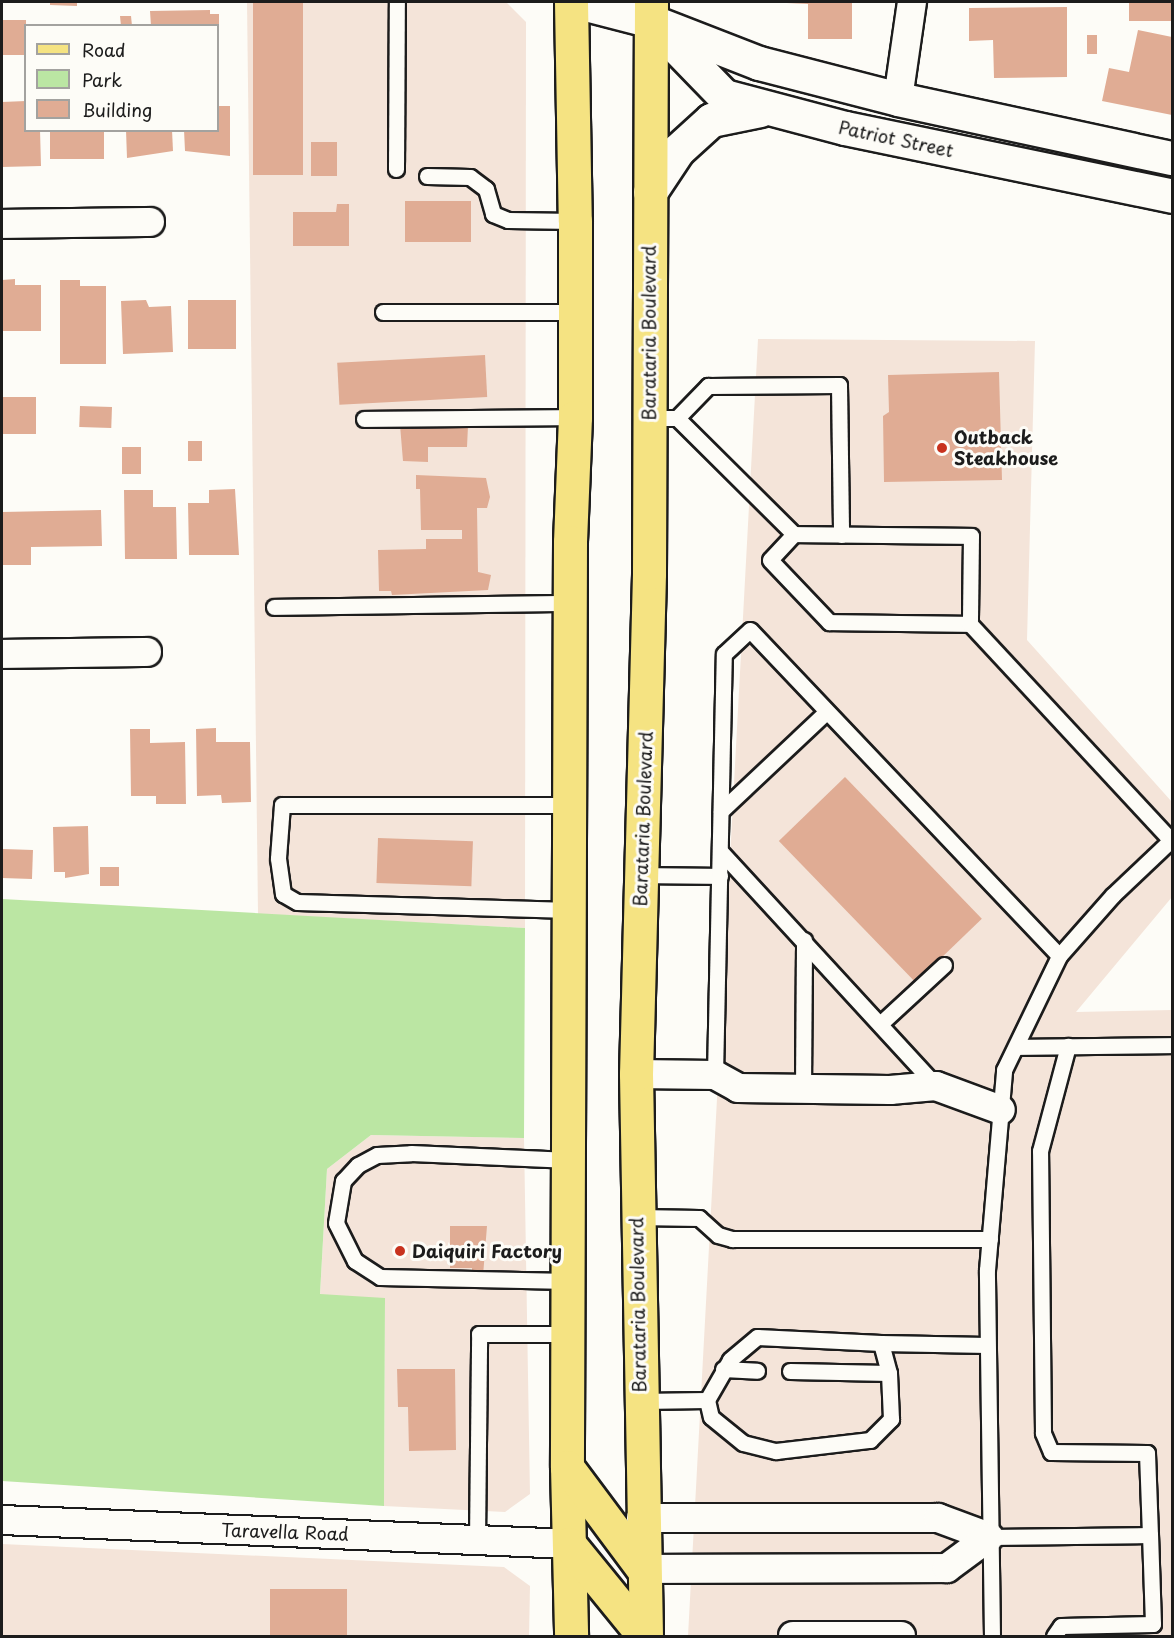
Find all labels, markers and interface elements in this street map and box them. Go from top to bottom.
legend [24,24,219,132]
text: Road [82,36,126,63]
text: Park [82,66,122,93]
text: Building [82,96,152,123]
street label: Patriot Street [836,116,956,162]
street label: Barataria Boulevard [638,245,660,421]
place label: Outback Steakhouse [954,427,1058,470]
marker: Outback Steakhouse [935,441,949,455]
street label: Barataria Boulevard [629,730,657,908]
street label: Barataria Boulevard [626,1217,650,1393]
place label: Daiquiri Factory [412,1240,562,1262]
marker: Daiquiri Factory [393,1244,407,1258]
street label: Taravella Road [221,1519,349,1545]

